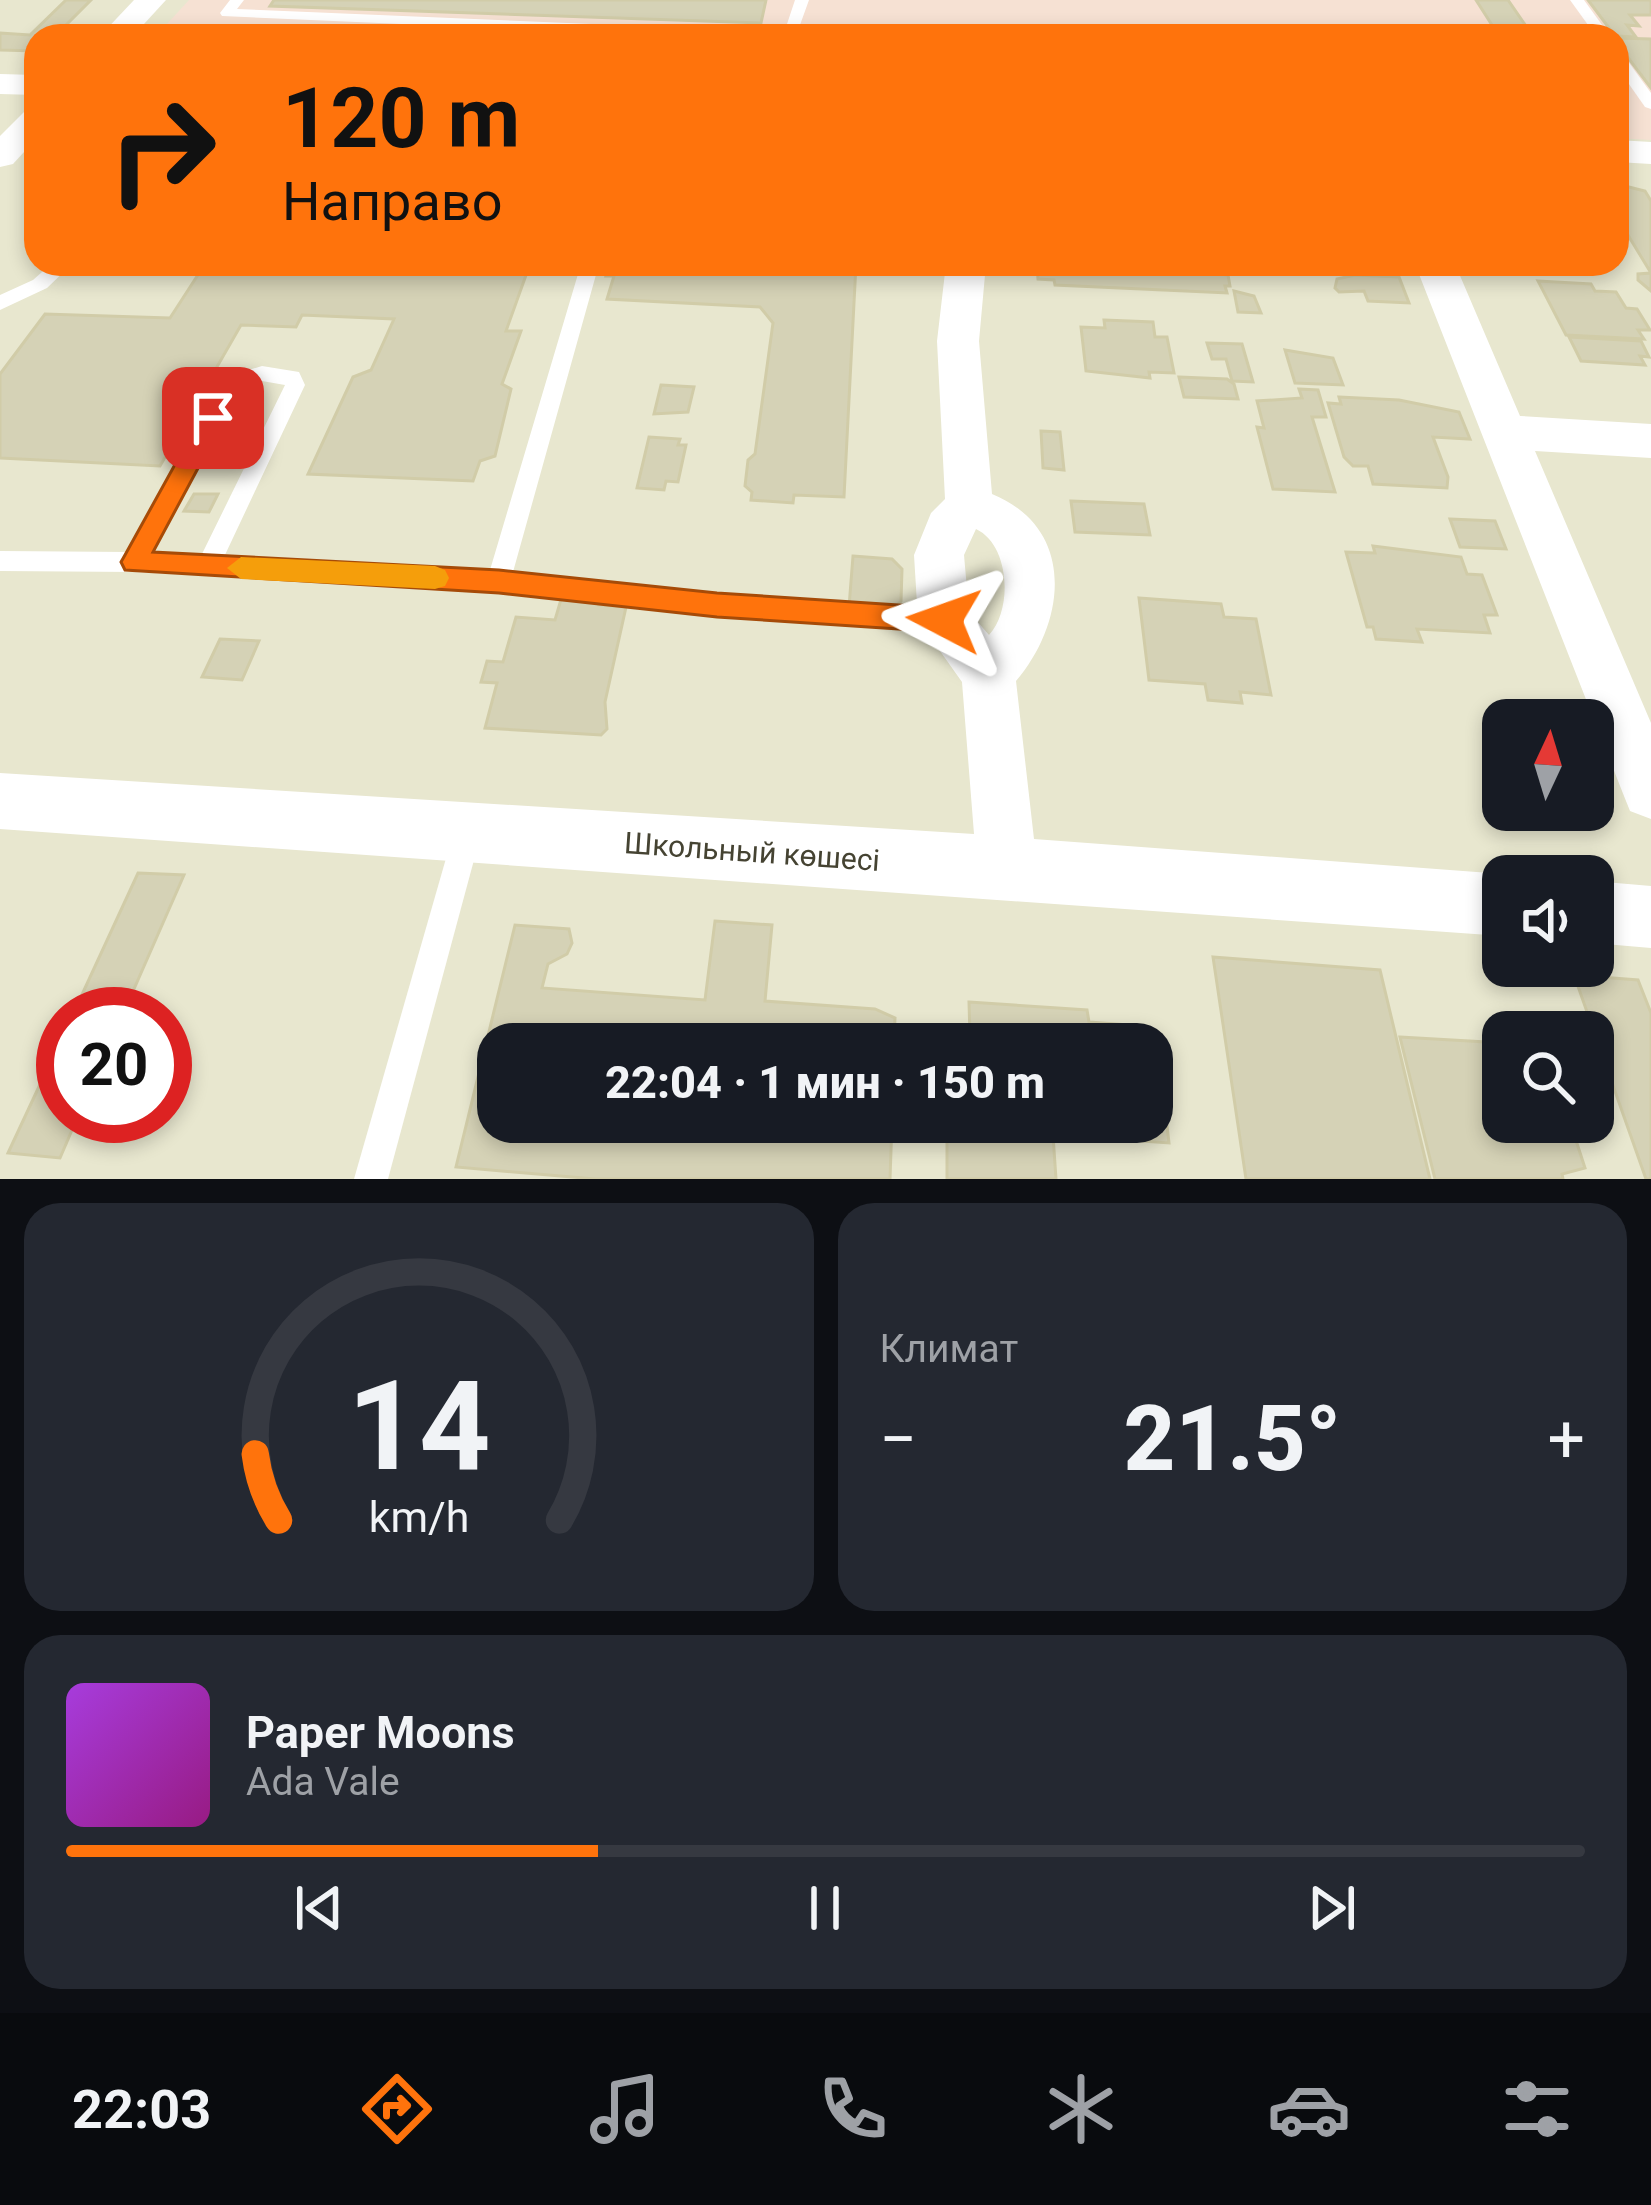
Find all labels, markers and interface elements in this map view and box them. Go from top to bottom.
text: 120 m [282,69,520,168]
icon: right [84,72,240,228]
text: Направо [282,170,502,233]
pin [162,367,264,469]
icon: arrive [180,385,246,451]
position arrow [881,557,1007,683]
north arrow [1482,699,1614,831]
map controls [1482,699,1614,1143]
street label: Школьный көшесі [623,825,881,878]
button: sound [1482,855,1614,987]
speed limit sign: 20 [36,987,192,1143]
button: search [1482,1011,1614,1143]
text: 22:04 · 1 мин · 150 m [605,1056,1045,1109]
text: Климат [880,1326,1018,1372]
text: 14 [347,1353,490,1499]
text: 21.5° [1124,1387,1341,1492]
text: − [880,1401,917,1478]
text: + [1548,1401,1585,1478]
text: km/h [368,1492,469,1542]
text: Paper Moons [246,1706,515,1759]
text: Ada Vale [246,1759,400,1805]
icon: previous [286,1875,352,1941]
icon: pause [792,1875,858,1941]
icon: next [1299,1875,1365,1941]
icon: directions [355,2067,439,2151]
icon: music [583,2067,667,2151]
icon: phone [811,2067,895,2151]
icon: climate [1039,2067,1123,2151]
icon: car [1267,2067,1351,2151]
icon: filters [1495,2067,1579,2151]
text: 22:03 [72,2078,211,2141]

